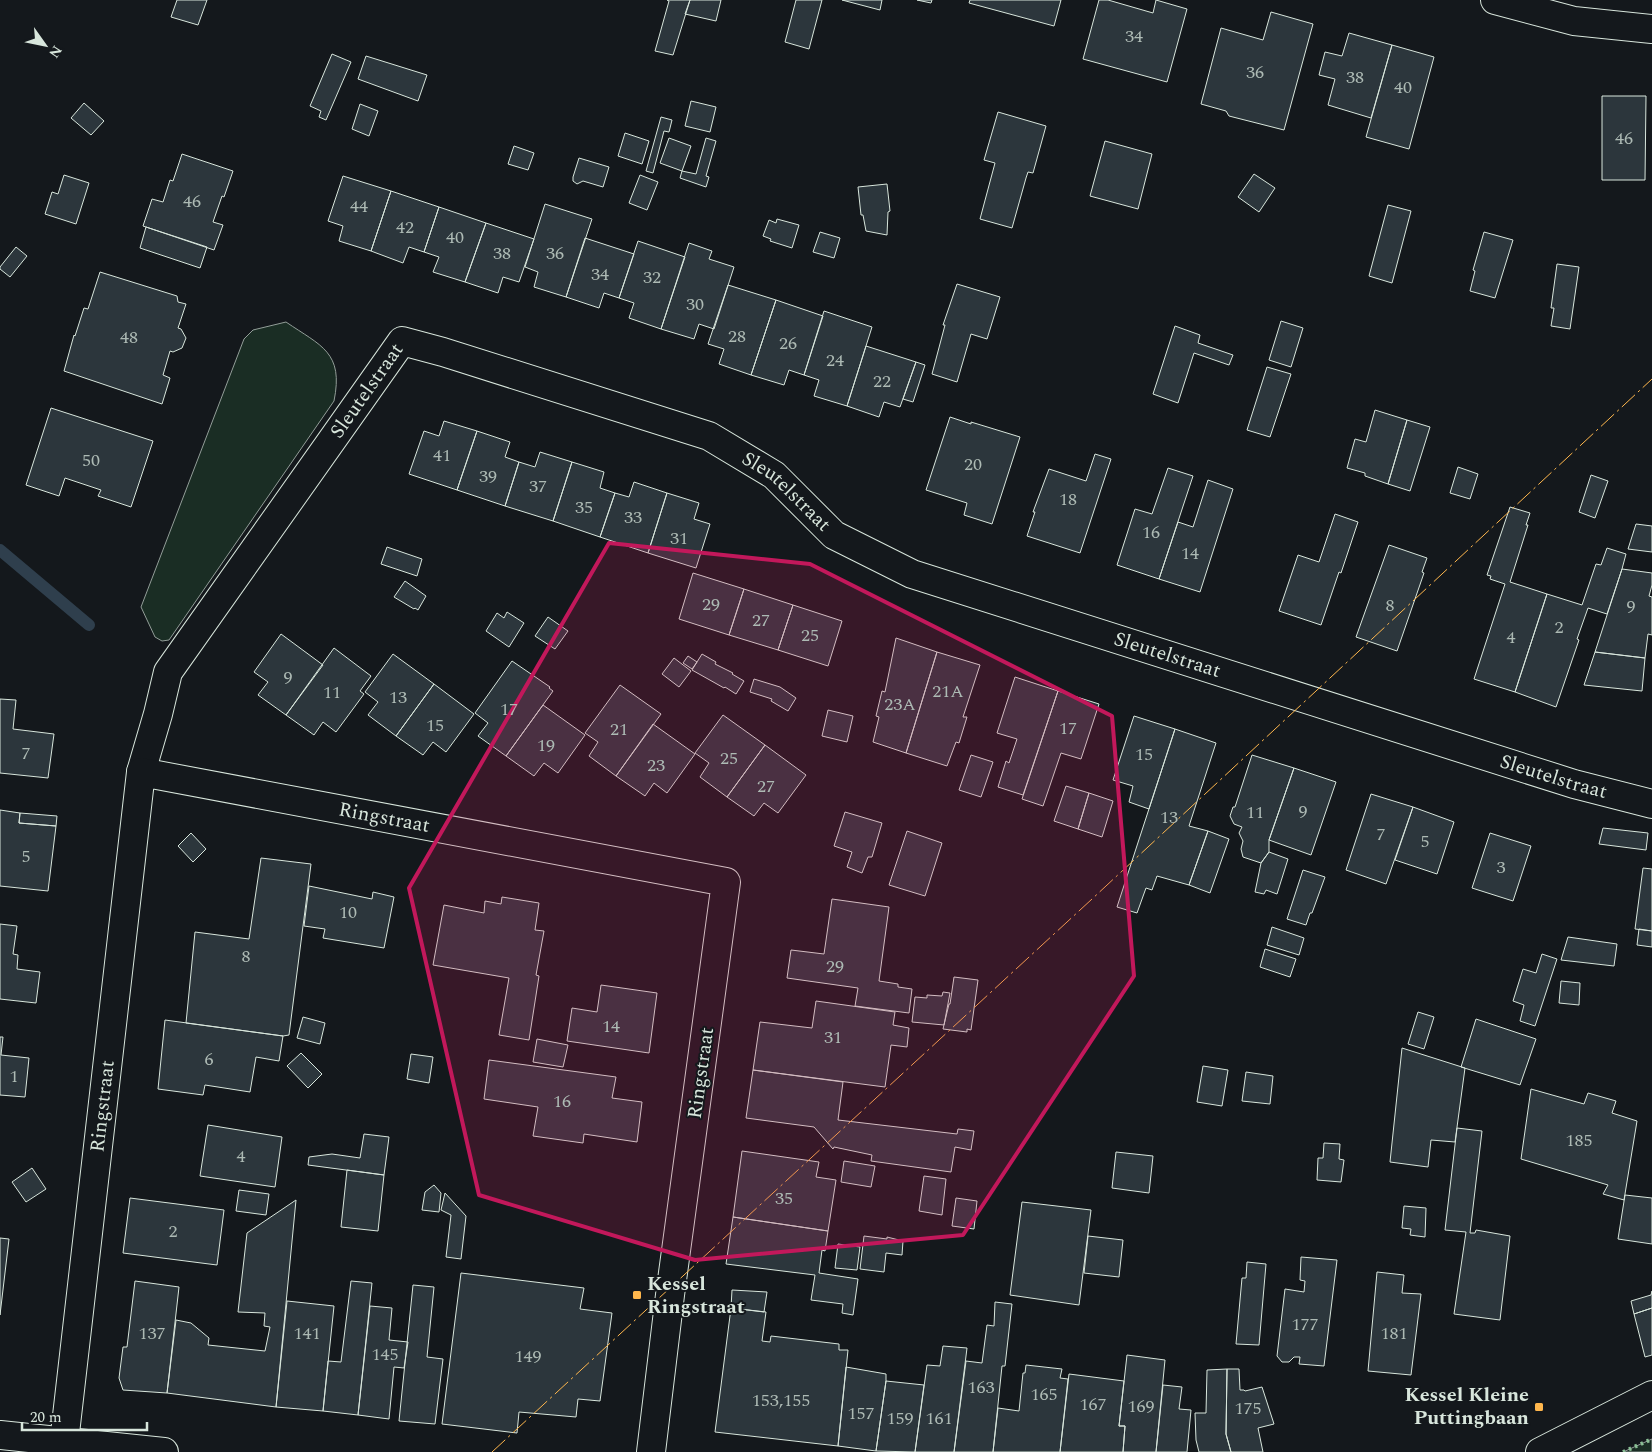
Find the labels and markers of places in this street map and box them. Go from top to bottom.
place label: Kessel Ringstraat [647,1269,745,1322]
marker: Kessel Ringstraat [631,1289,643,1301]
place label: Kessel Kleine Puttingbaan [1405,1380,1529,1433]
marker: Kessel Kleine Puttingbaan [1533,1401,1545,1413]

